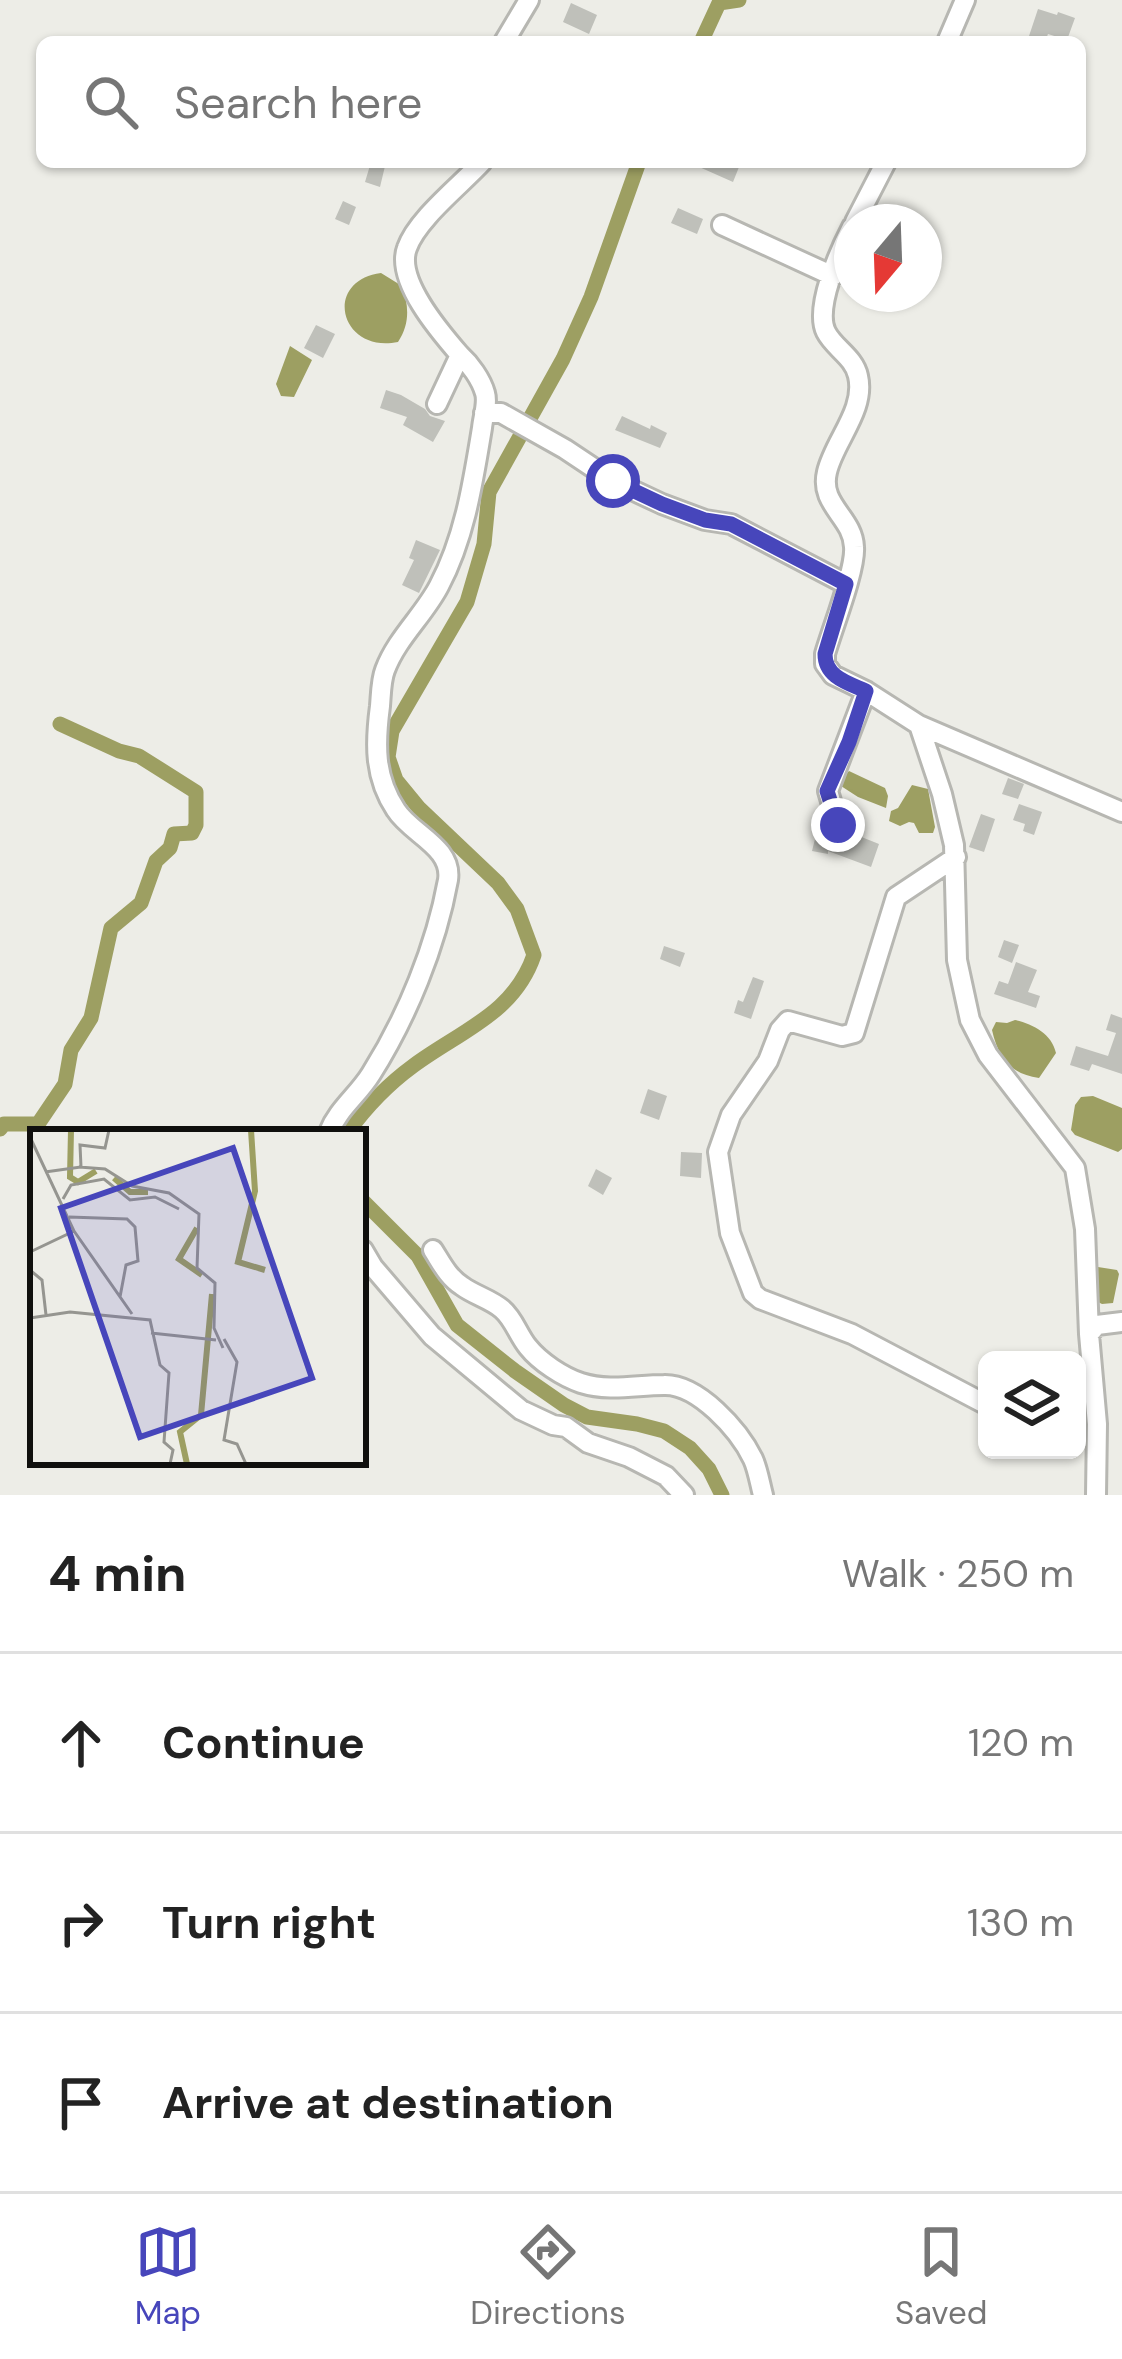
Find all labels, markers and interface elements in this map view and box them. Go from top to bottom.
search box [36,36,1086,168]
icon: search [78,69,144,135]
text: Search here [174,73,422,132]
north arrow [834,204,942,312]
route start [586,454,640,508]
route end [811,798,865,852]
inset map [30,1129,366,1465]
map controls [978,1351,1086,1459]
button: layers [978,1351,1086,1459]
text: 4 min [48,1540,187,1607]
text: Walk · 250 m [842,1548,1074,1599]
icon: ahead [48,1710,114,1776]
text: Continue [162,1713,365,1772]
text: 120 m [968,1717,1074,1768]
icon: right [48,1890,114,1956]
text: Turn right [162,1893,376,1952]
text: 130 m [967,1897,1074,1948]
icon: arrive [48,2070,114,2136]
text: Arrive at destination [162,2073,614,2132]
tab: Map [135,2219,201,2334]
tab: Directions [470,2219,626,2334]
tab: Saved [895,2219,987,2334]

